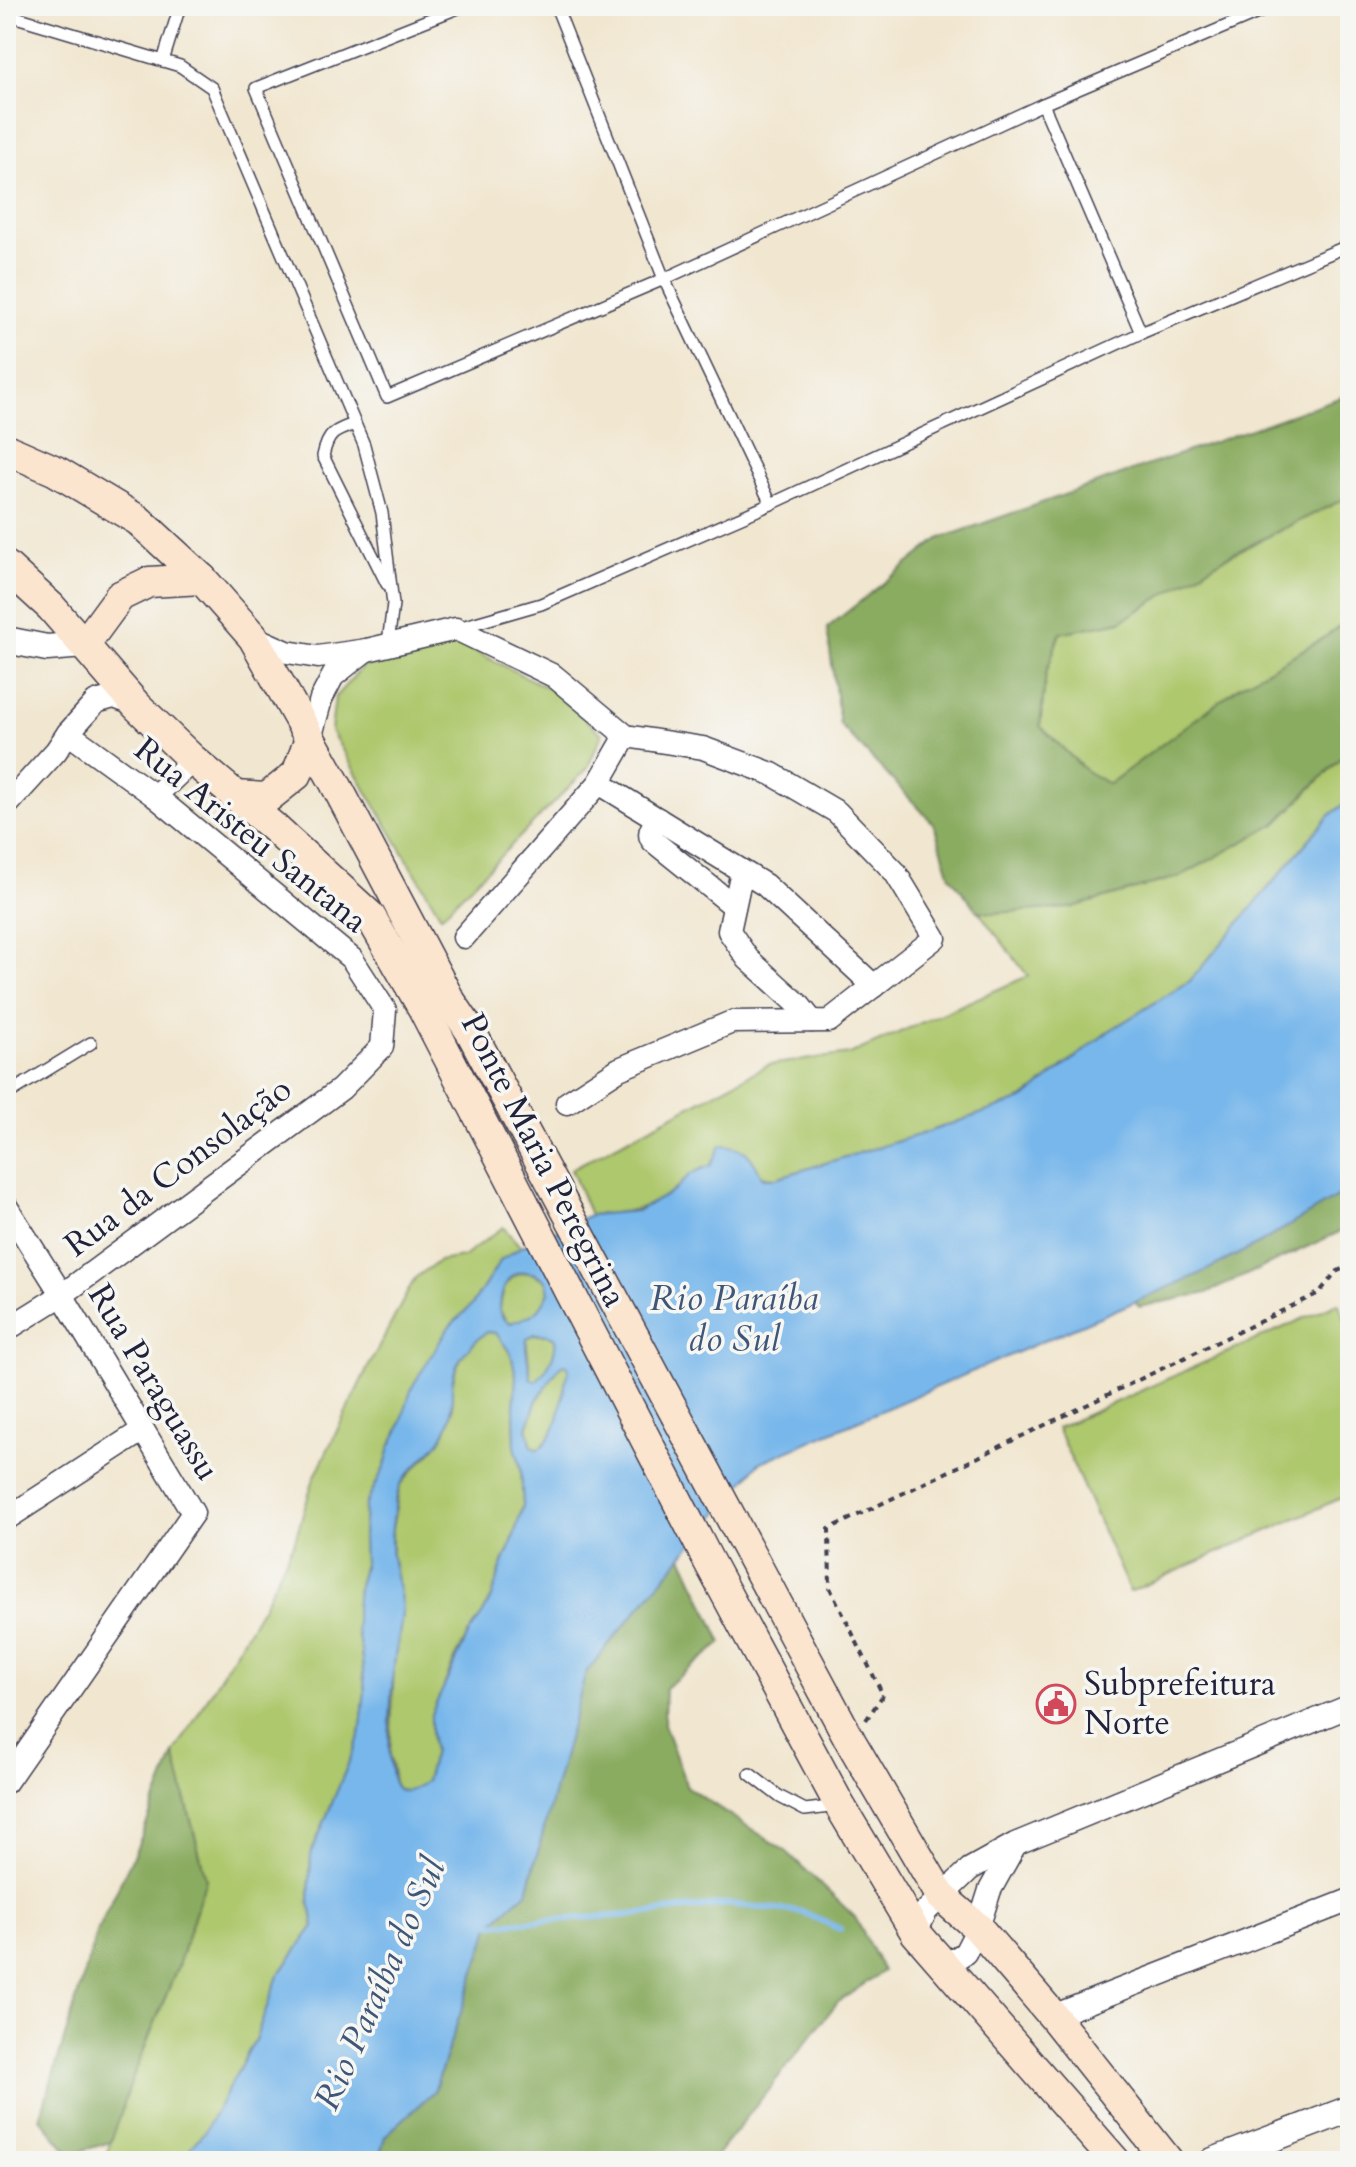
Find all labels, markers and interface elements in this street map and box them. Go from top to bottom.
street label: Rua Aristeu Santana [125,726,378,944]
street label: Ponte Maria Peregrina [450,1005,638,1315]
street label: Rua da Consolação [55,1066,301,1268]
water label: Rio Paraíba do Sul [650,1274,818,1364]
street label: Rua Paraguassu [77,1275,231,1489]
place label: Subprefeitura Norte [1084,1661,1276,1746]
public building icon: Subprefeitura Norte [1035,1683,1077,1725]
water label: Rio Paraíba do Sul [302,1849,458,2118]

